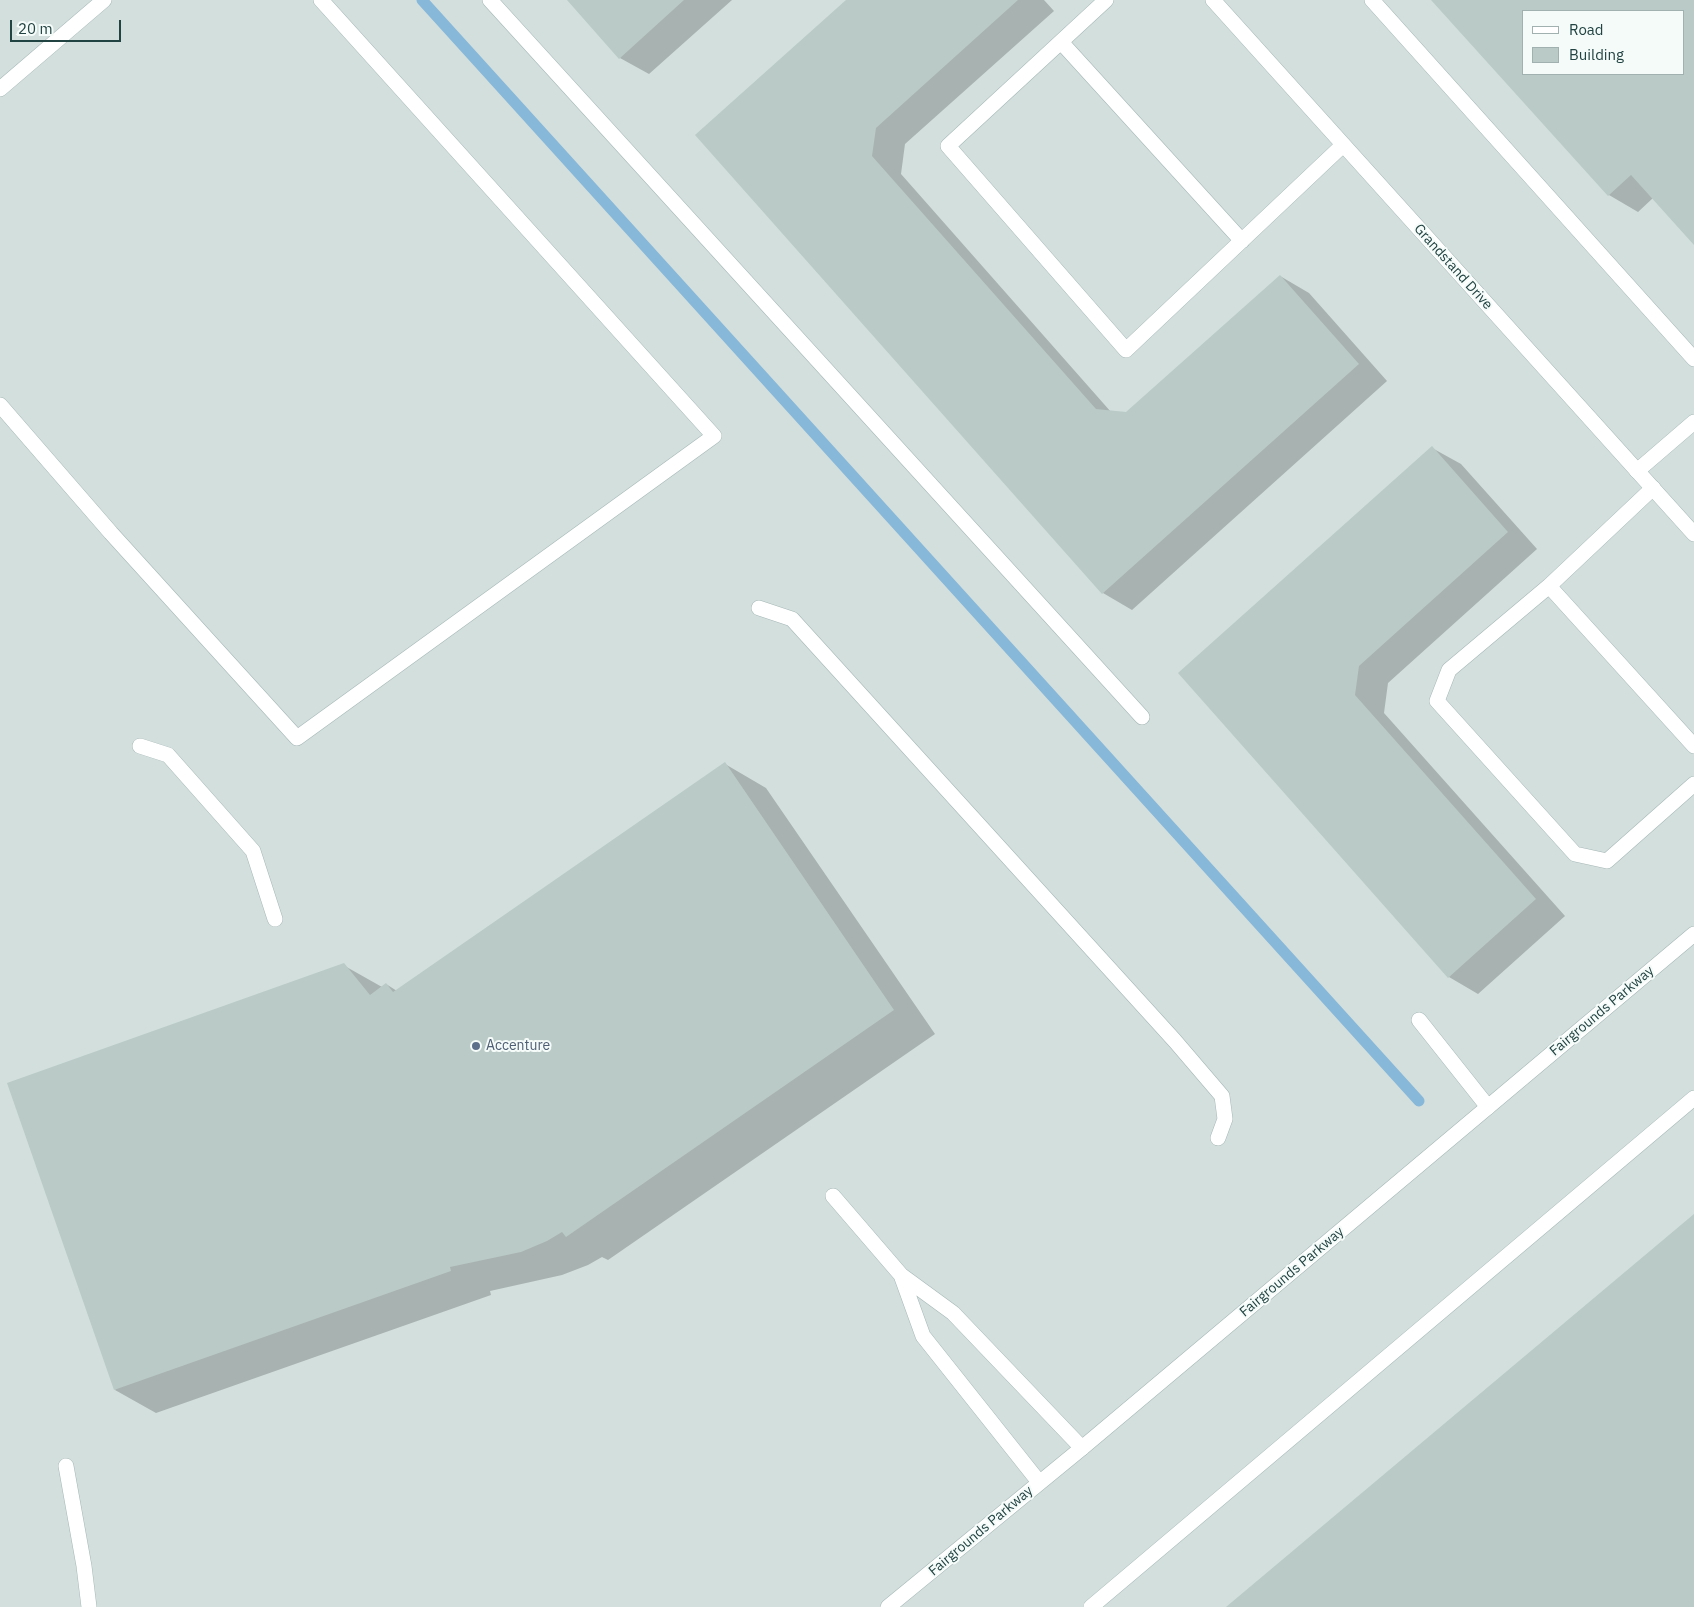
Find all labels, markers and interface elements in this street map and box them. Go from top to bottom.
scale bar [12,10,124,42]
legend [1522,10,1684,75]
text: 20 m [18,19,53,38]
text: Road [1569,20,1604,39]
text: Building [1569,45,1624,64]
street label: Grandstand Drive [1410,221,1496,313]
street label: Fairgrounds Parkway [1546,963,1658,1059]
place label: Accenture [486,1038,550,1054]
marker: Accenture [470,1040,482,1052]
street label: Fairgrounds Parkway [1236,1224,1348,1320]
street label: Fairgrounds Parkway [925,1483,1037,1579]

